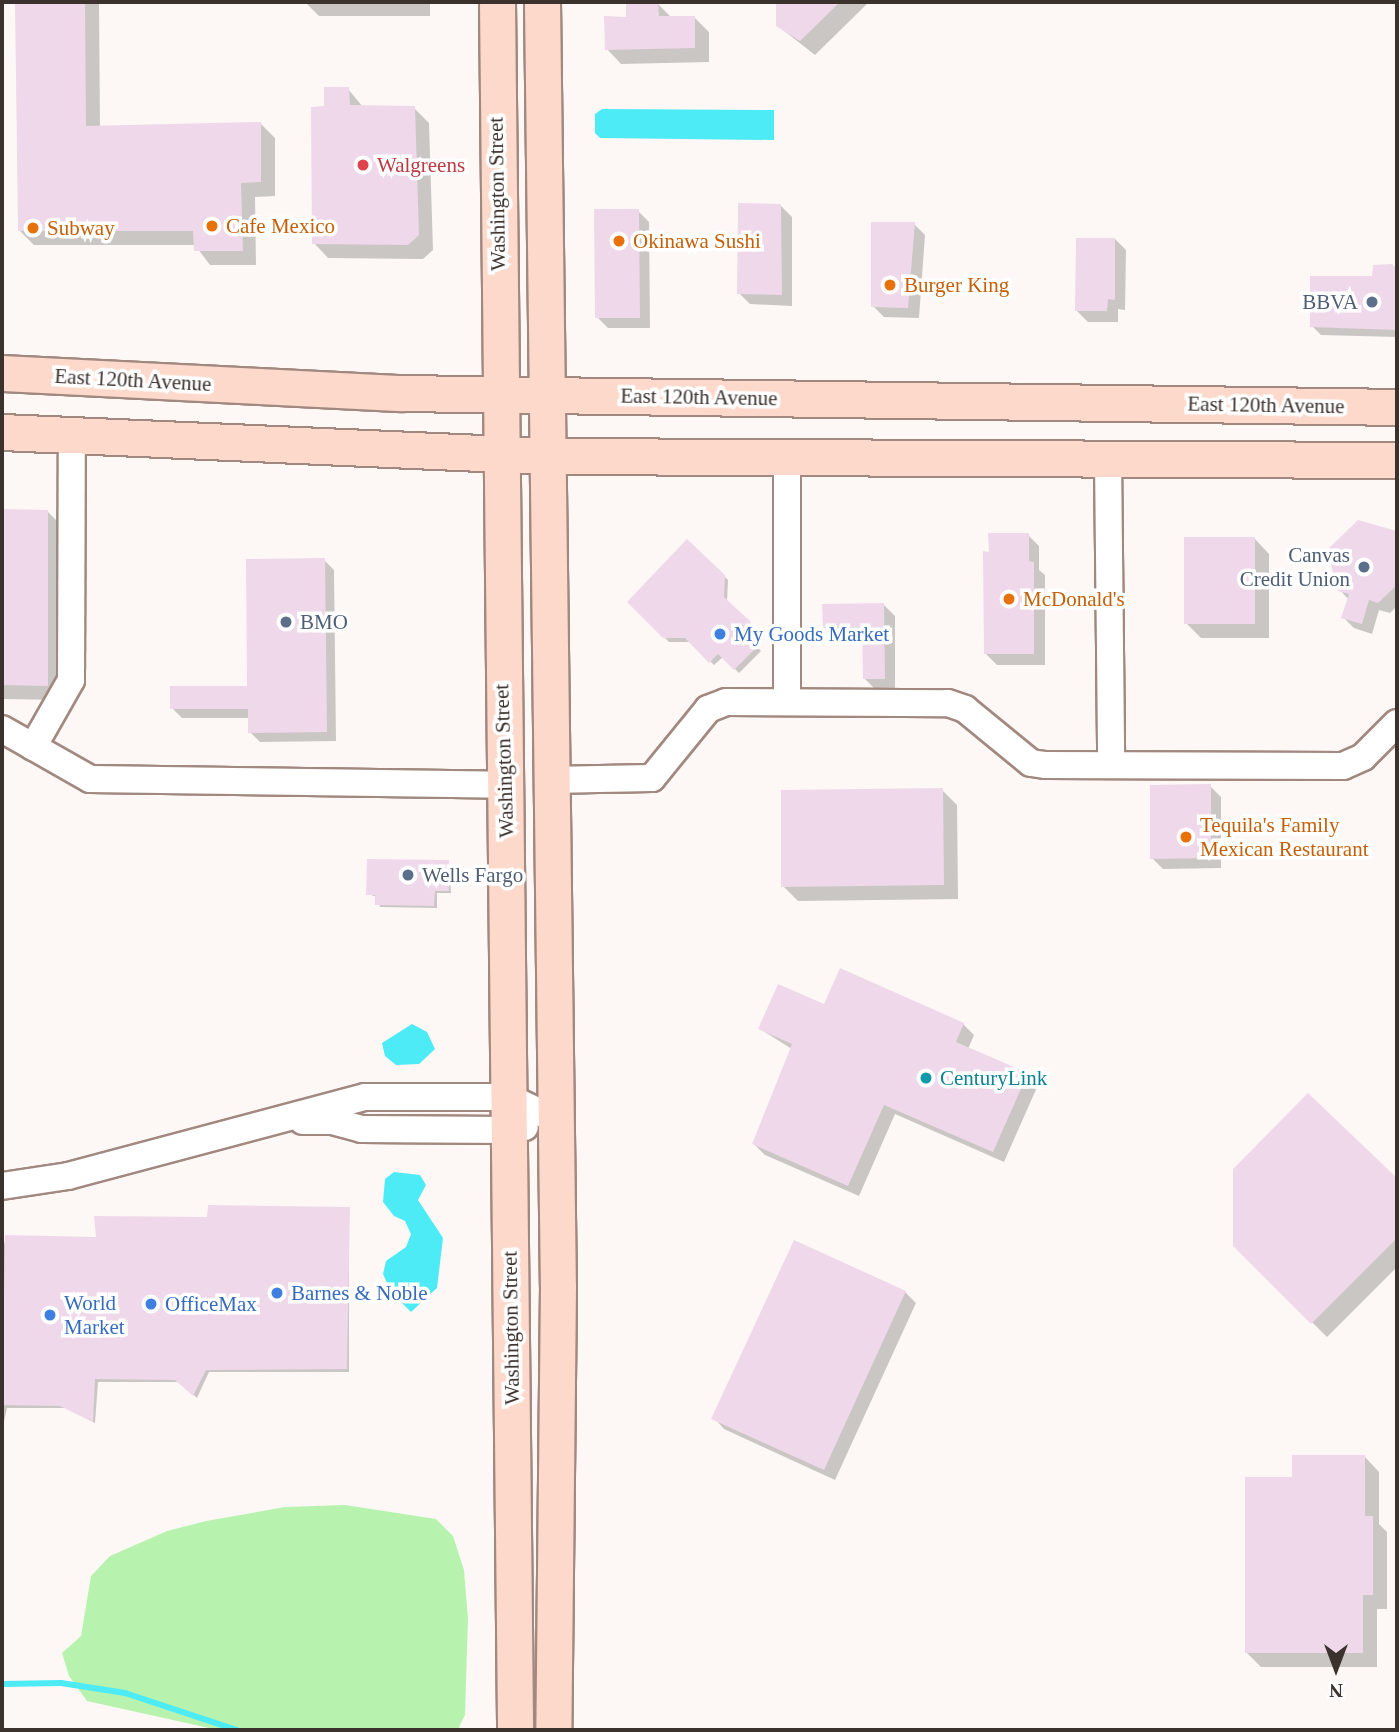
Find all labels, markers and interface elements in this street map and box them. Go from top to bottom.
street label: Washington Street [483,117,511,271]
place label: Walgreens [377,152,465,178]
marker: Walgreens [355,157,371,173]
place label: Cafe Mexico [226,213,335,239]
place label: Subway [47,215,115,241]
marker: Cafe Mexico [204,218,220,234]
marker: Subway [25,220,41,236]
place label: Okinawa Sushi [633,228,761,254]
marker: Okinawa Sushi [611,233,627,249]
place label: Burger King [904,272,1009,298]
marker: Burger King [882,277,898,293]
place label: BBVA [1302,289,1358,315]
marker: BBVA [1364,294,1380,310]
street label: East 120th Avenue [53,363,213,397]
street label: East 120th Avenue [620,383,778,411]
street label: East 120th Avenue [1187,391,1345,419]
place label: Canvas Credit Union [1240,542,1350,592]
marker: Canvas Credit Union [1356,559,1372,575]
place label: McDonald's [1023,586,1125,612]
marker: McDonald's [1001,591,1017,607]
place label: BMO [300,609,348,635]
marker: BMO [278,614,294,630]
place label: My Goods Market [734,621,889,647]
marker: My Goods Market [712,626,728,642]
street label: Washington Street [489,684,519,838]
place label: Tequila's Family Mexican Restaurant [1200,812,1369,862]
marker: Tequila's Family Mexican Restaurant [1178,829,1194,845]
place label: Wells Fargo [422,862,523,888]
marker: Wells Fargo [400,867,416,883]
place label: CenturyLink [940,1065,1047,1091]
marker: CenturyLink [918,1070,934,1086]
street label: Washington Street [497,1251,525,1405]
place label: Barnes & Noble [291,1280,427,1306]
marker: Barnes & Noble [269,1285,285,1301]
place label: World Market [64,1290,125,1340]
place label: OfficeMax [165,1291,257,1317]
marker: OfficeMax [143,1296,159,1312]
marker: World Market [42,1307,58,1323]
north arrow [1301,1634,1371,1704]
text: N [1329,1680,1343,1701]

